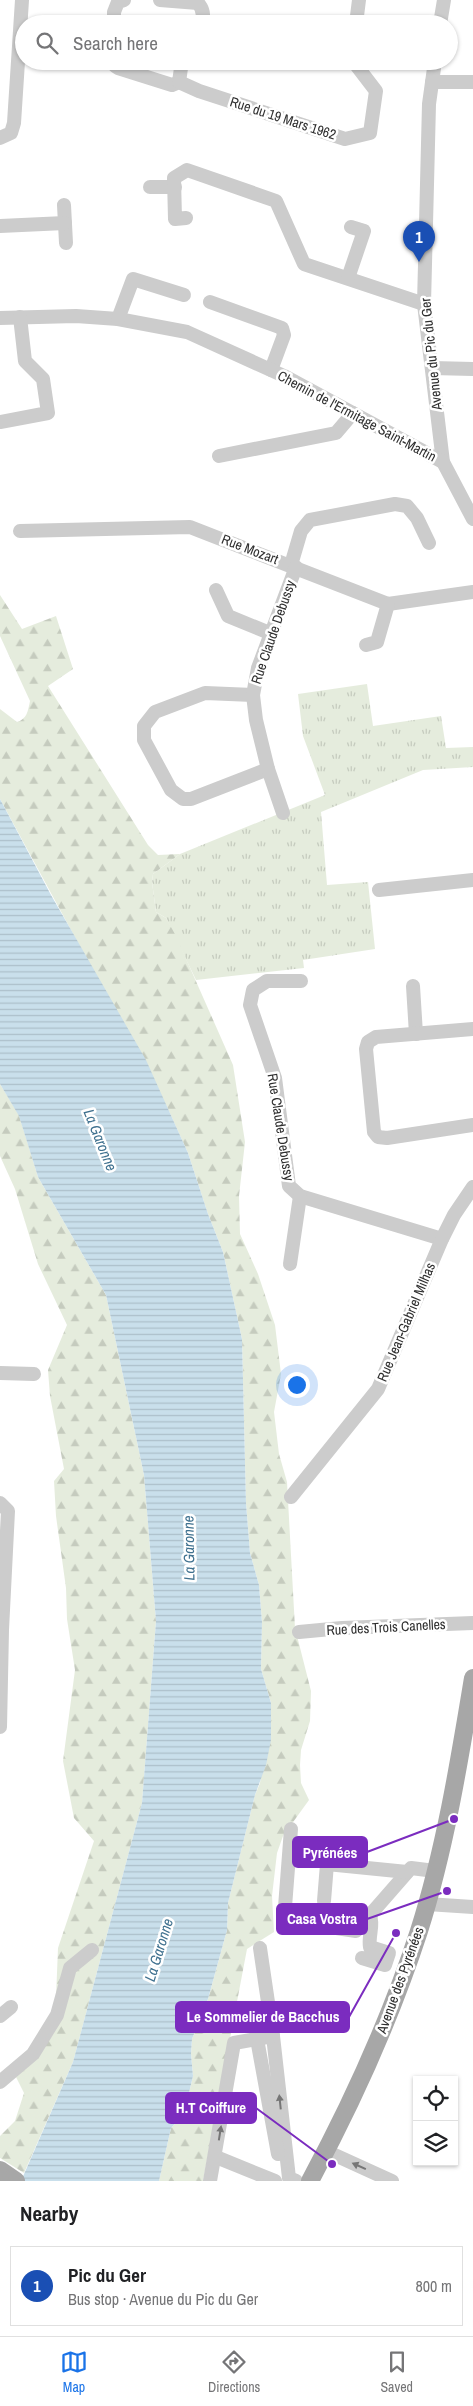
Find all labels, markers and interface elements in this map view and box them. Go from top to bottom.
search box [15,15,458,70]
icon: search [33,29,61,57]
text: Search here [73,30,158,56]
street label: Rue du 19 Mars 1962 [228,92,338,144]
pin: 1 [403,221,435,262]
street label: Avenue du Pic du Ger [416,297,446,412]
street label: Chemin de l'Ermitage Saint-Martin [275,366,439,466]
street label: Rue Mozart [219,530,281,568]
street label: Rue Claude Debussy [247,578,299,686]
street label: Rue Claude Debussy [264,1072,298,1182]
water label: La Garonne [79,1106,122,1174]
street label: Rue Jean-Gabriel Milhas [373,1260,439,1384]
your location [284,1372,310,1398]
water label: La Garonne [177,1515,200,1581]
street label: Rue des Trois Canelles [326,1615,446,1639]
callout: Pyrénées [293,1837,367,1867]
text: Pyrénées [303,1842,358,1863]
callout: Casa Vostra [277,1904,367,1934]
text: Casa Vostra [287,1908,357,1929]
water label: La Garonne [139,1916,178,1984]
street label: Avenue des Pyrénées [372,1924,428,2037]
callout: Le Sommelier de Bacchus [176,2002,349,2032]
text: Le Sommelier de Bacchus [186,2006,340,2027]
map controls [413,2076,458,2166]
button: locate [413,2076,458,2121]
callout: H.T Coiffure [166,2093,256,2123]
one-way arrow [276,2094,284,2110]
text: H.T Coiffure [176,2097,246,2118]
button: layers [413,2121,458,2166]
one-way arrow [216,2125,224,2141]
one-way arrow [352,2162,366,2170]
text: Nearby [20,2199,78,2228]
text: Pic du Ger [68,2262,146,2288]
text: 1 [33,2275,41,2297]
text: 800 m [416,2275,452,2297]
text: Bus stop · Avenue du Pic du Ger [68,2288,258,2310]
tab: Map [60,2348,88,2396]
tab: Directions [208,2348,260,2396]
tab: Saved [380,2348,413,2396]

